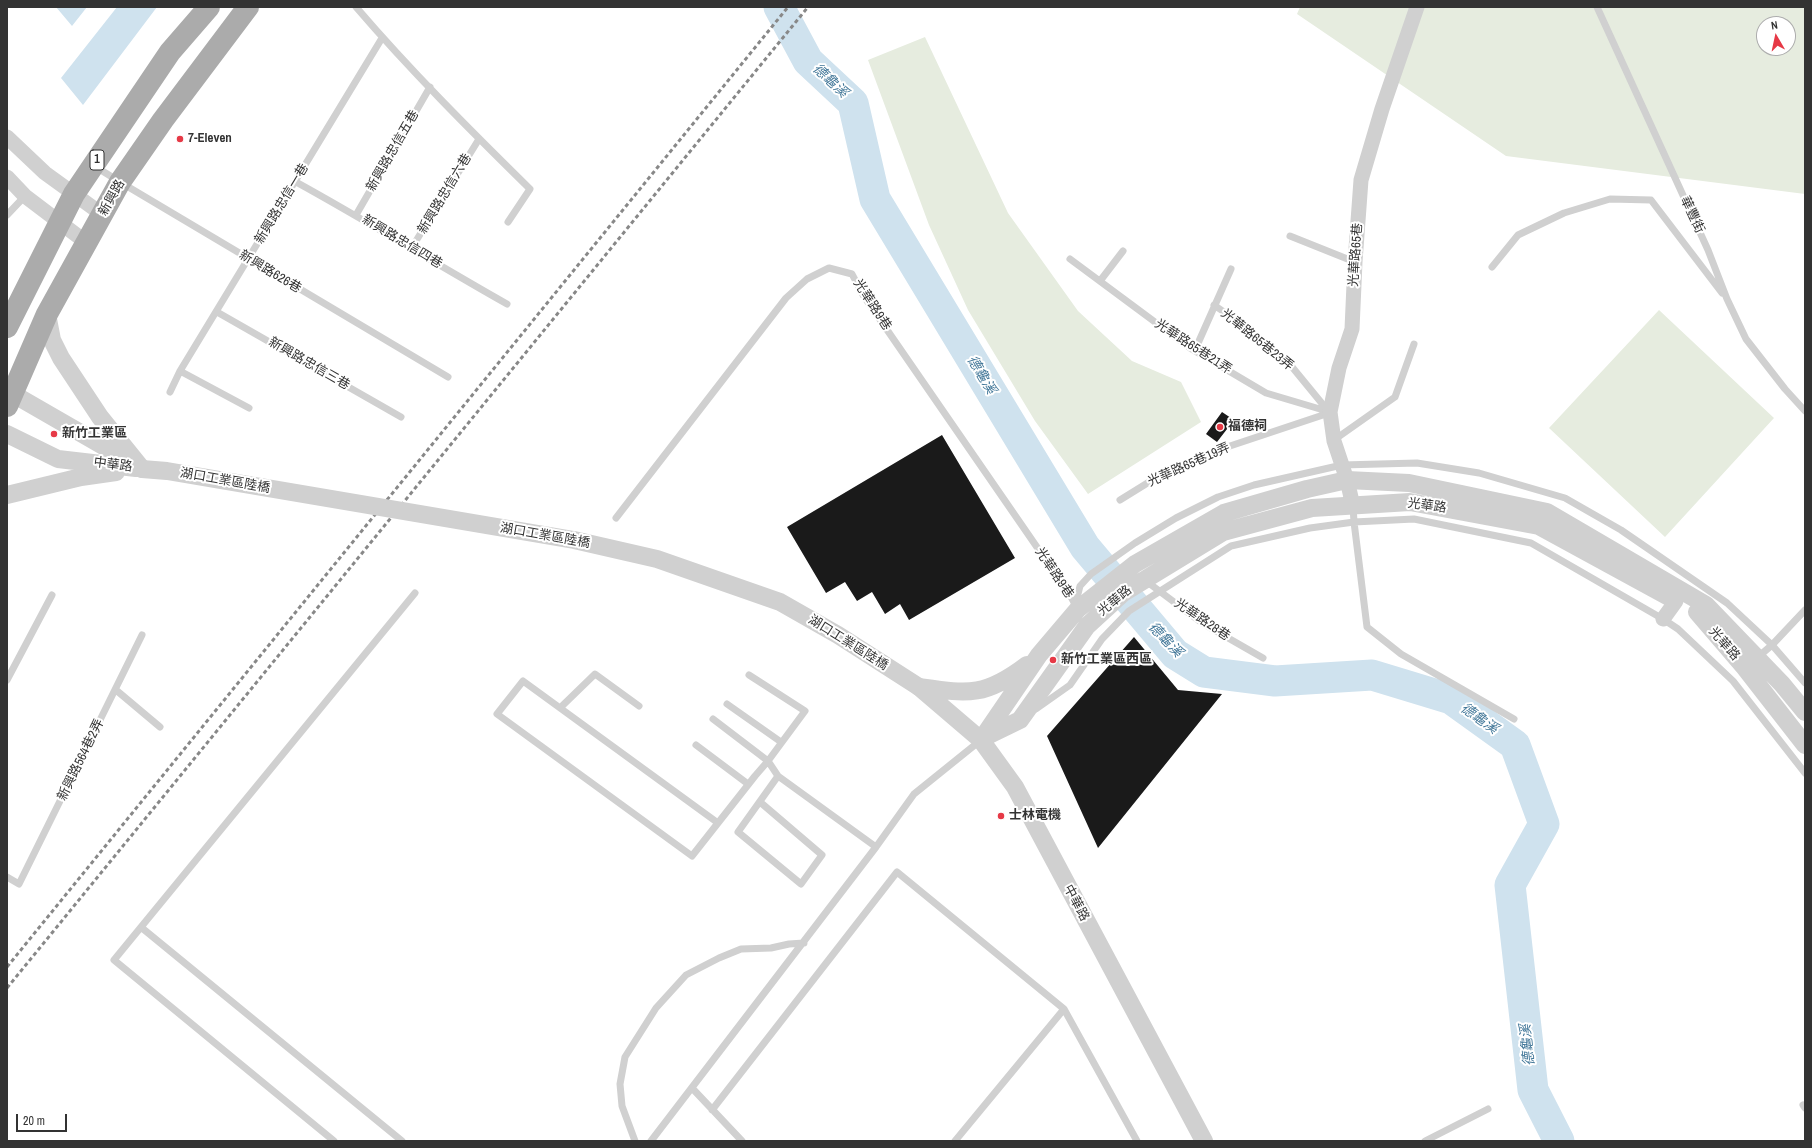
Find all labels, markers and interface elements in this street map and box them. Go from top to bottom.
north arrow [1756,16,1796,56]
text: N [1770,18,1779,33]
water label: 德龜溪 [809,61,851,101]
street label: 新興路忠信五巷 [363,108,423,194]
place label: 7-Eleven [188,131,232,147]
marker: 7-Eleven [175,134,185,144]
road number: 1 [90,150,104,170]
street label: 新興路忠信六巷 [415,151,475,237]
street label: 新興路忠信一巷 [252,161,312,247]
street label: 新興路 [96,177,128,219]
street label: 華豐街 [1677,194,1707,236]
street label: 新興路忠信四巷 [359,212,445,272]
street label: 光華路65巷 [1346,223,1366,287]
street label: 新興路626巷 [236,247,304,297]
street label: 光華路9巷 [850,276,894,334]
street label: 光華路65巷23弄 [1218,306,1296,374]
street label: 光華路65巷21弄 [1152,316,1234,378]
street label: 新興路忠信三巷 [266,334,352,394]
water label: 德龜溪 [963,353,999,397]
place label: 福德祠 [1228,419,1267,435]
marker: 福德祠 [1215,422,1225,432]
place label: 新竹工業區 [62,426,127,442]
marker: 新竹工業區 [49,429,59,439]
street label: 光華路65巷19弄 [1145,440,1233,490]
street label: 中華路 [93,455,133,475]
street label: 湖口工業區陸橋 [179,465,271,497]
street label: 光華路 [1407,496,1447,516]
street label: 湖口工業區陸橋 [499,520,591,552]
street label: 光華路9巷 [1031,545,1077,601]
street label: 光華路 [1095,583,1135,619]
street label: 光華路28巷 [1171,596,1233,644]
street label: 湖口工業區陸橋 [805,612,891,674]
water label: 德龜溪 [1144,619,1186,661]
street label: 光華路 [1705,624,1743,664]
place label: 新竹工業區西區 [1061,652,1152,668]
marker: 新竹工業區西區 [1048,655,1058,665]
water label: 德龜溪 [1457,700,1501,738]
street label: 新興路564巷2弄 [55,717,107,803]
place label: 士林電機 [1009,808,1061,824]
marker: 士林電機 [996,811,1006,821]
street label: 中華路 [1060,882,1092,924]
water label: 德龜溪 [1517,1023,1539,1067]
scale bar [18,1106,69,1132]
text: 20 m [23,1113,45,1129]

